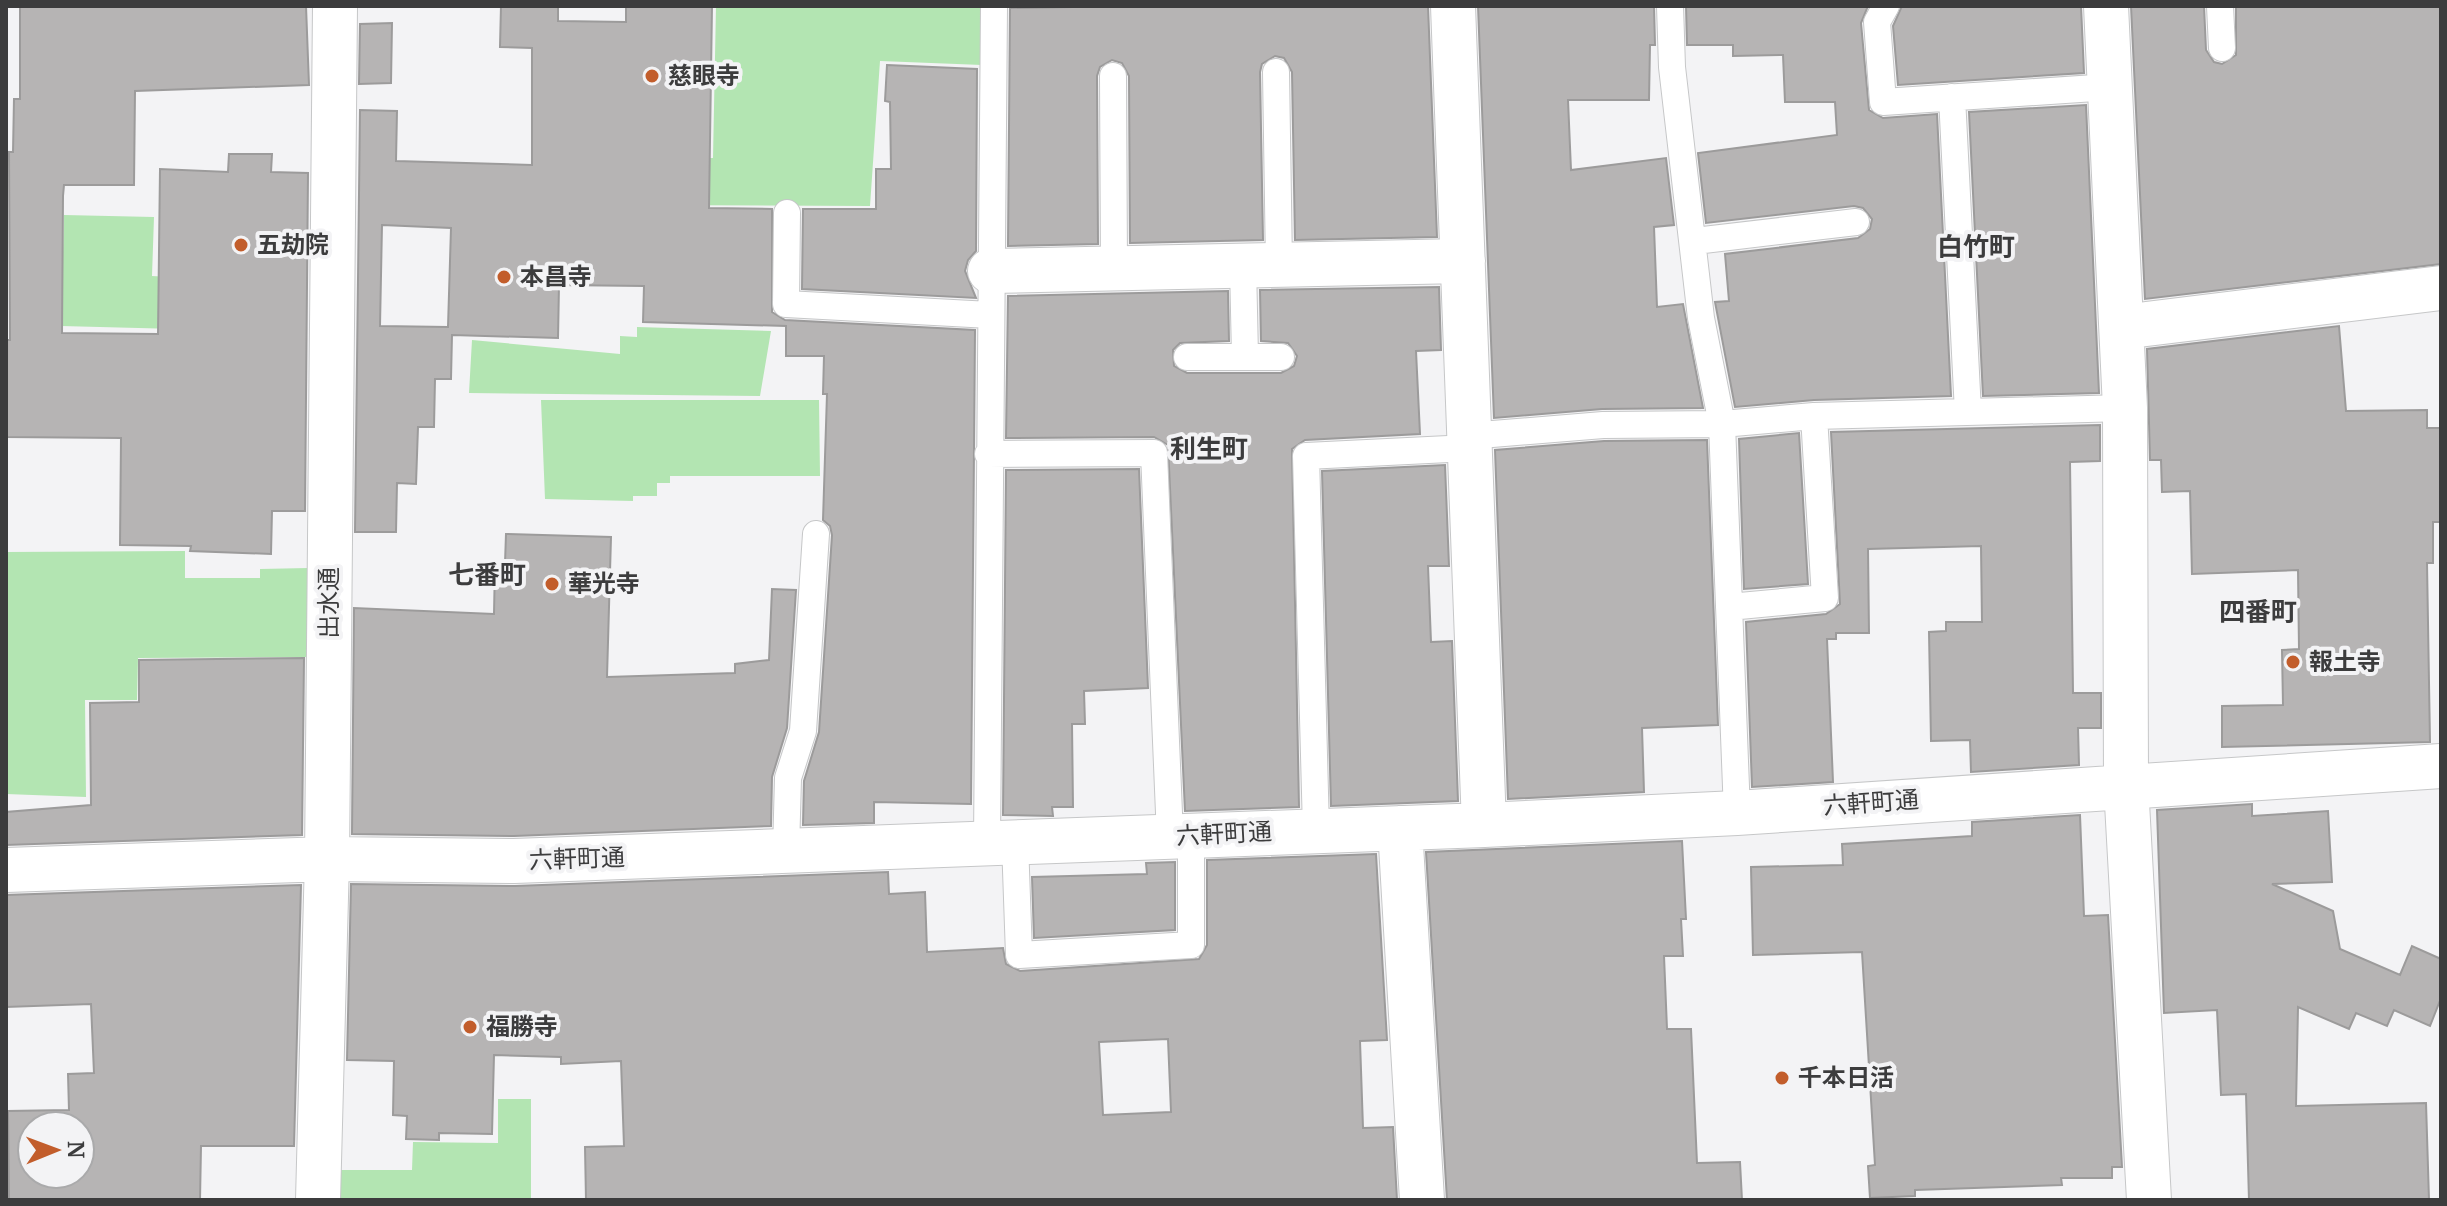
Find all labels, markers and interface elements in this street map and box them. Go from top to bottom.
place label: 慈眼寺 [668,60,740,91]
marker: 慈眼寺 [643,67,661,85]
place label: 五劫院 [257,229,329,260]
district label: 白竹町 [1937,230,2015,263]
marker: 五劫院 [232,236,250,254]
place label: 本昌寺 [520,261,592,292]
marker: 本昌寺 [495,268,513,286]
district label: 利生町 [1170,432,1248,465]
district label: 七番町 [448,558,526,591]
street label: 出水通 [313,567,344,639]
place label: 華光寺 [568,568,640,599]
marker: 華光寺 [543,575,561,593]
district label: 四番町 [2219,595,2297,628]
place label: 報土寺 [2309,646,2381,677]
marker: 報土寺 [2284,653,2302,671]
street label: 六軒町通 [1822,784,1920,821]
street label: 六軒町通 [1175,816,1273,851]
street label: 六軒町通 [528,841,625,876]
place label: 福勝寺 [486,1011,558,1042]
marker: 福勝寺 [461,1018,479,1036]
place label: 千本日活 [1798,1062,1894,1093]
marker: 千本日活 [1773,1069,1791,1087]
north arrow [16,1110,96,1190]
text: N [62,1141,90,1159]

